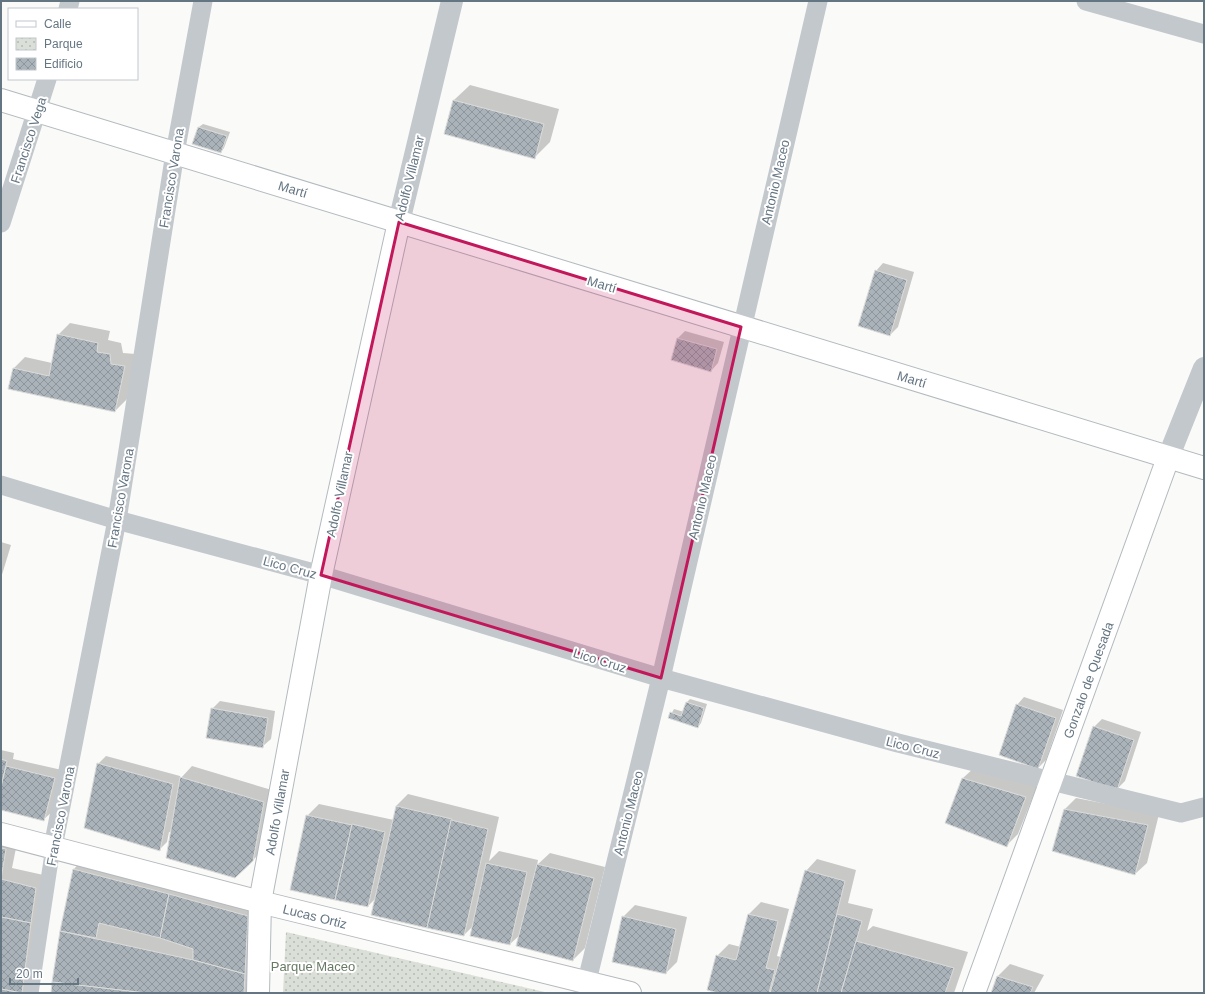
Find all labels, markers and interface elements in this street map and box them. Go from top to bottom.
legend [8,8,138,80]
text: Calle [44,17,72,31]
text: Parque [44,37,83,51]
text: Edificio [44,57,83,71]
street label: Francisco Vega [7,94,50,185]
street label: Francisco Varona [156,126,187,229]
street label: Adolfo Villamar [392,133,427,222]
street label: Antonio Maceo [758,138,793,226]
street label: Martí [276,178,310,201]
street label: Martí [585,273,619,296]
street label: Martí [895,368,929,391]
street label: Francisco Varona [104,446,137,549]
street label: Adolfo Villamar [323,449,356,538]
street label: Antonio Maceo [685,453,720,541]
street label: Lico Cruz [261,553,318,582]
street label: Gonzalo de Quesada [1060,619,1117,740]
street label: Lico Cruz [571,645,628,676]
street label: Lico Cruz [884,734,941,761]
street label: Francisco Varona [44,764,78,867]
street label: Adolfo Villamar [263,767,293,856]
street label: Antonio Maceo [611,769,646,857]
street label: Lucas Ortiz [281,901,349,932]
park label: Parque Maceo [271,959,355,974]
scale bar [10,960,78,986]
text: 20 m [16,967,43,981]

